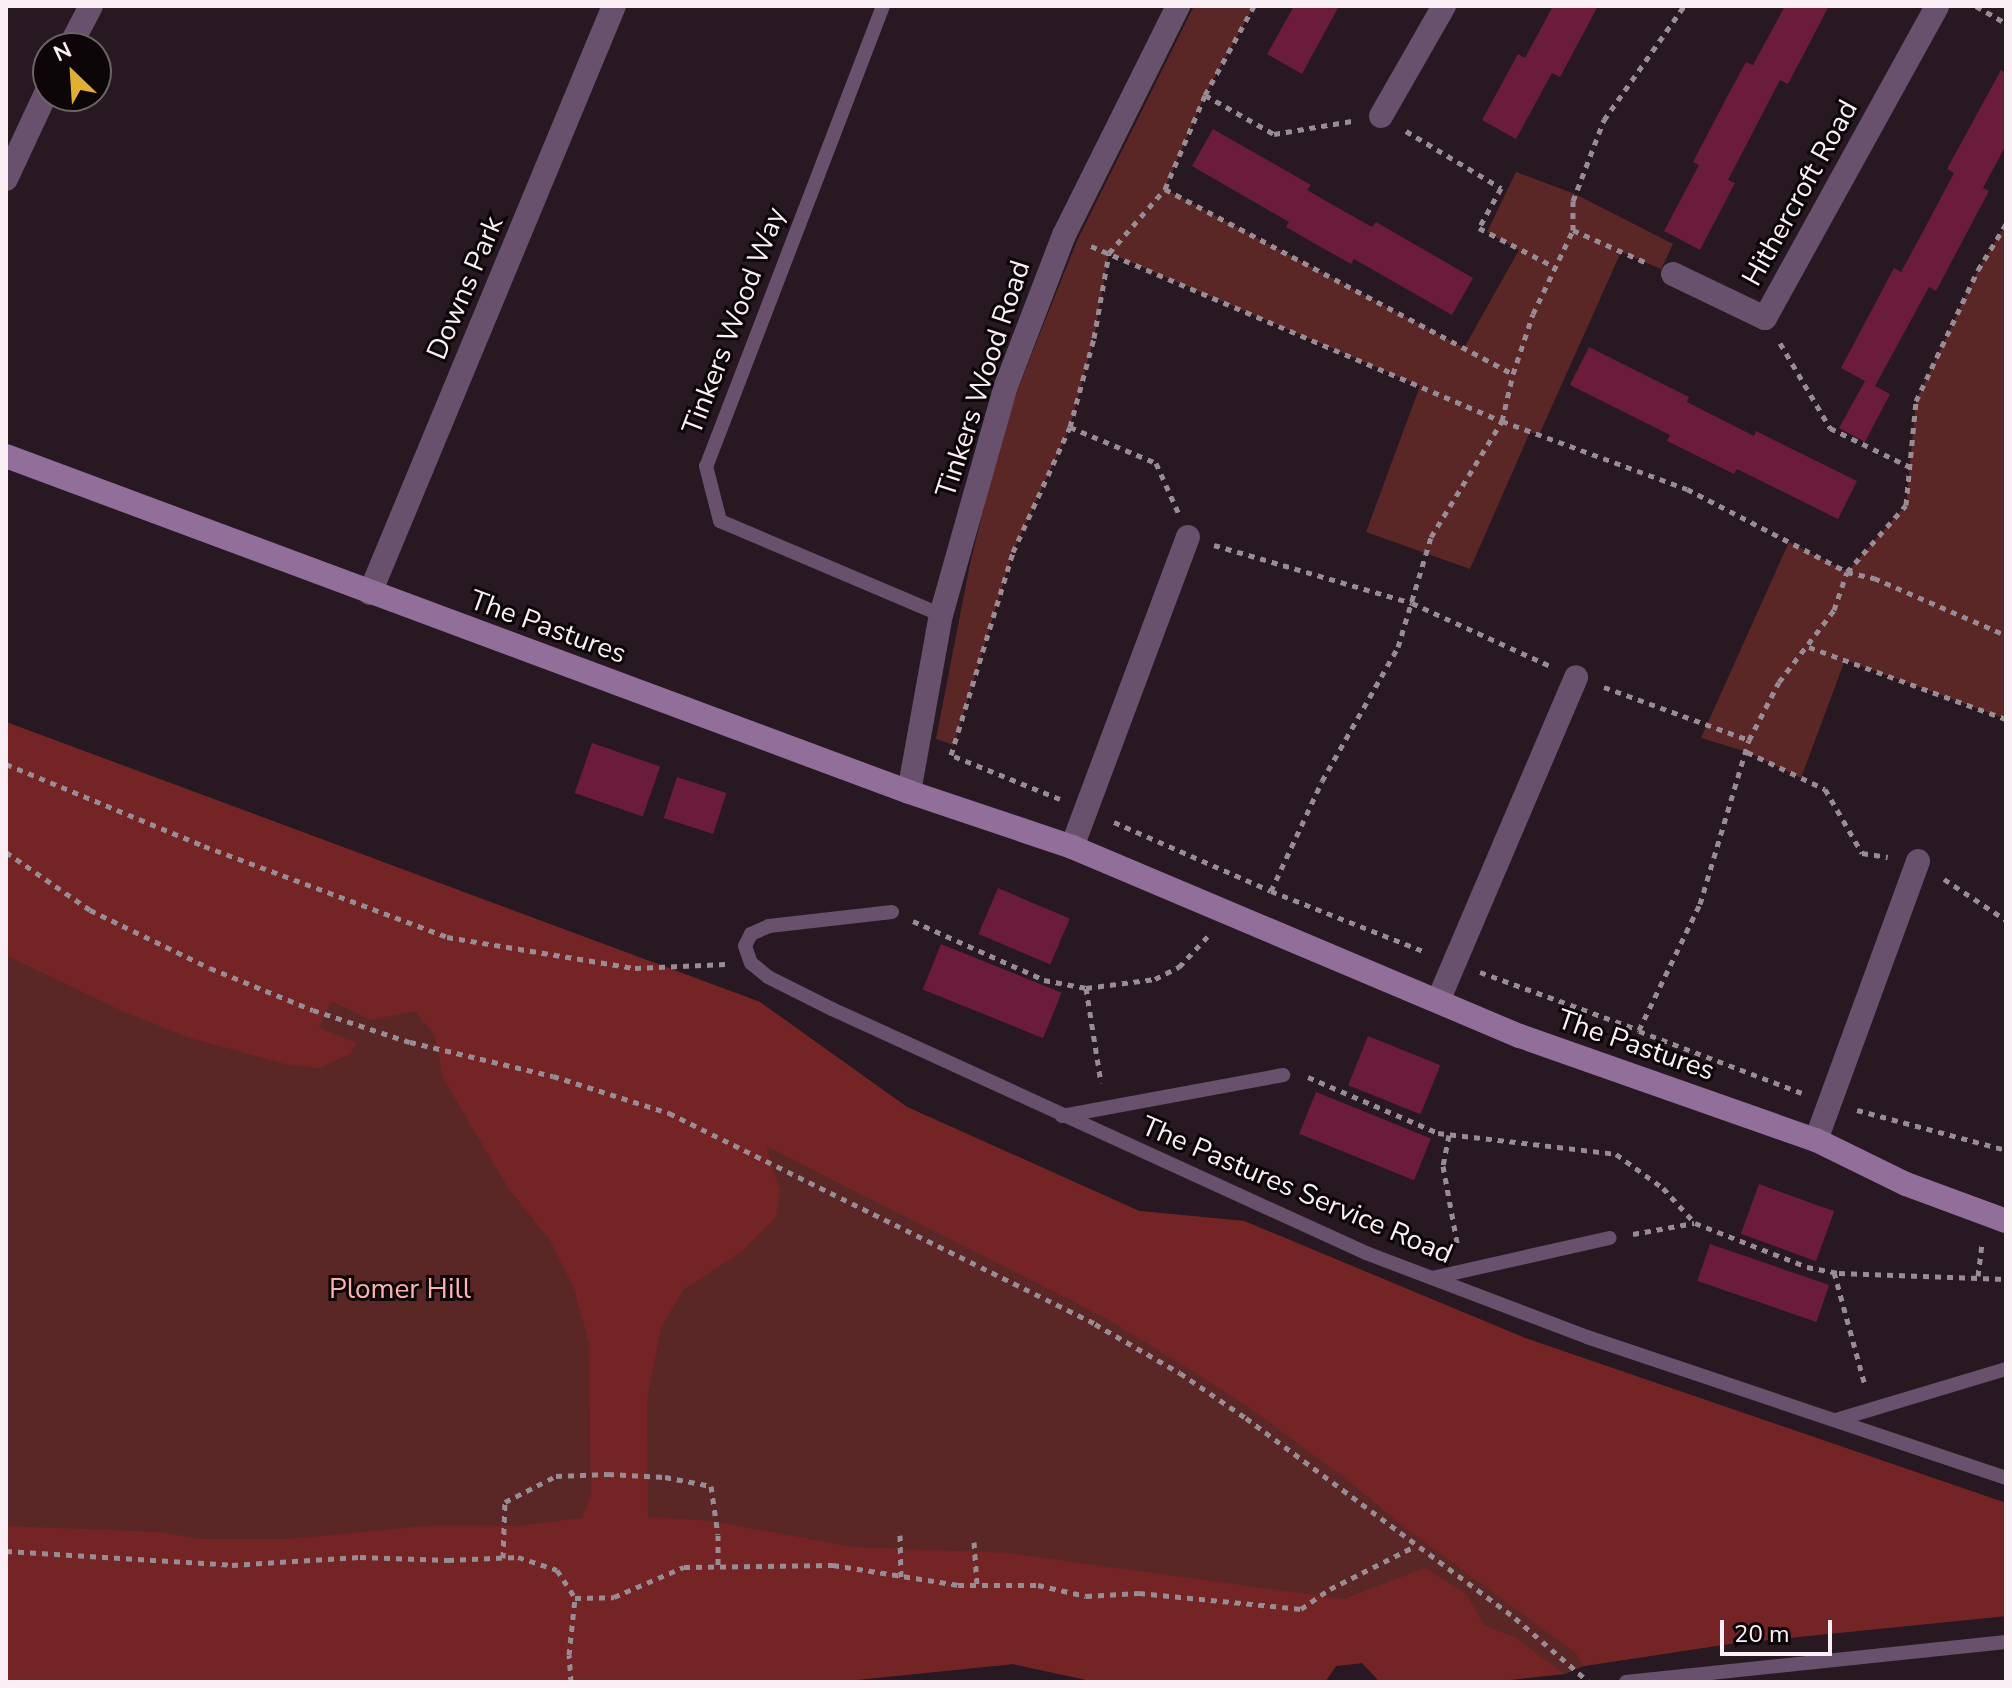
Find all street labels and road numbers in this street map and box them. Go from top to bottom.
street label: Hithercroft Road [1735,94,1865,292]
street label: Tinkers Wood Way [675,203,793,439]
street label: Downs Park [420,211,510,365]
street label: Tinkers Wood Road [929,256,1037,502]
street label: The Pastures [465,583,631,671]
street label: The Pastures [1553,1002,1719,1088]
street label: The Pastures Service Road [1136,1109,1458,1271]

